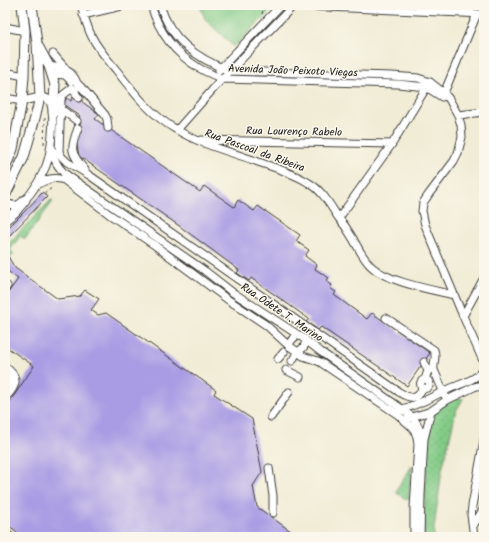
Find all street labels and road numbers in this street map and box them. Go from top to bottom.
street label: Avenida João Peixoto Viegas [228,60,358,82]
street label: Rua Lourenço Rabelo [246,122,342,142]
street label: Rua Pascoal da Ribeira [202,124,307,177]
street label: Rua Odete T. Marino [237,279,326,347]

